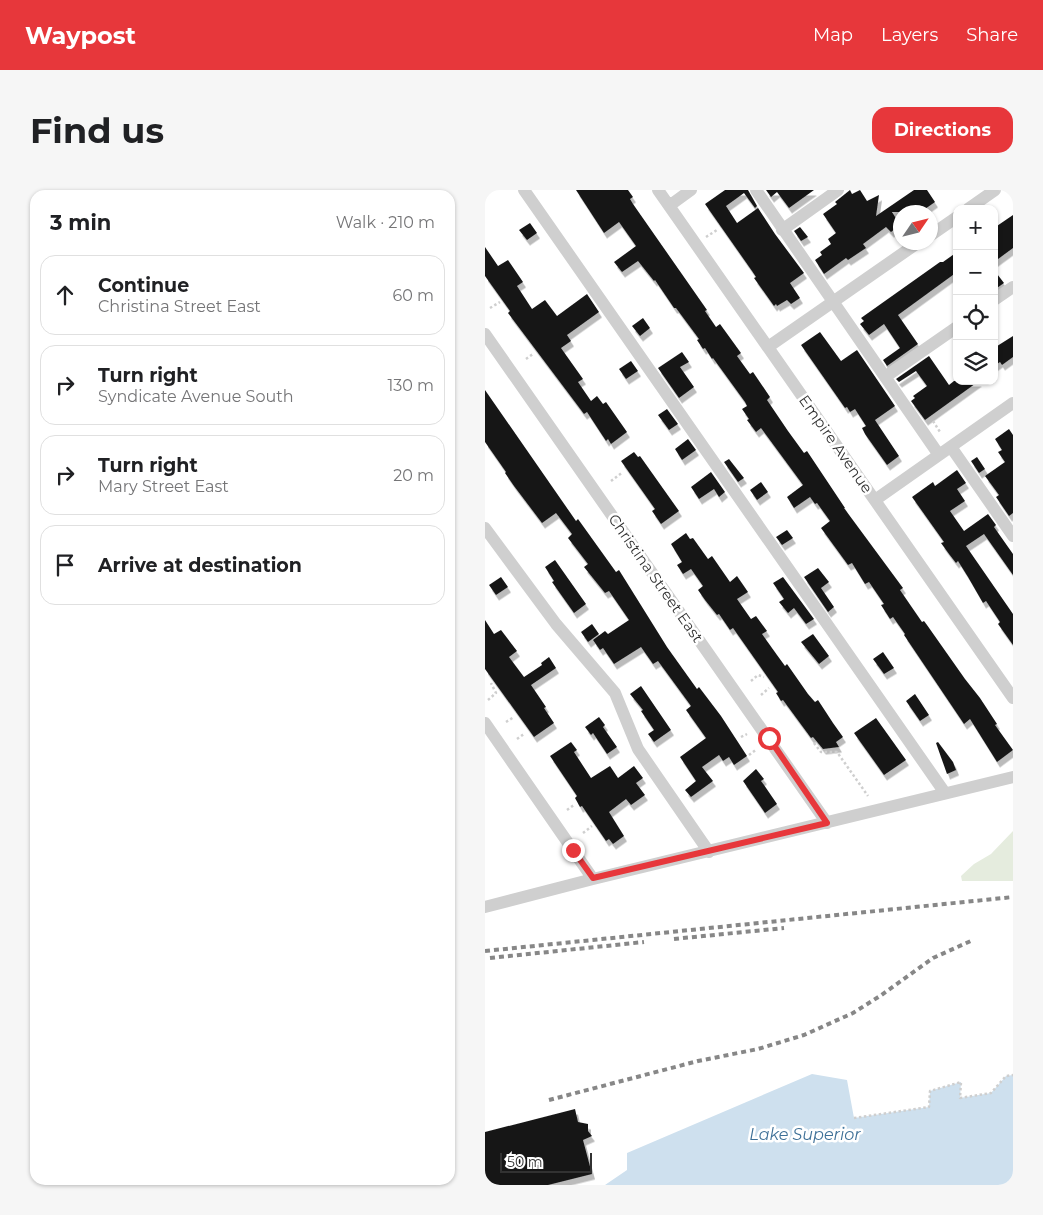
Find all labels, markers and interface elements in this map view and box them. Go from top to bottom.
text: Waypost [25,21,136,50]
text: Map [813,24,853,46]
text: Layers [881,24,938,46]
text: Share [966,24,1018,46]
button: Directions [872,107,1013,153]
text: Find us [30,109,164,152]
north arrow [893,205,938,250]
map controls [953,205,998,385]
button: + [953,205,998,250]
text: 3 min [50,210,111,235]
text: Walk · 210 m [336,213,435,232]
button: − [953,250,998,295]
text: Continue [98,274,189,297]
icon: ahead [51,281,79,309]
text: 60 m [392,286,434,305]
button: locate [953,295,998,340]
text: Christina Street East [98,297,261,316]
button: layers [953,340,998,385]
text: Turn right [98,364,198,387]
icon: right [51,371,79,399]
text: 130 m [387,376,434,395]
text: Syndicate Avenue South [98,387,294,406]
street label: Empire Avenue [795,391,877,497]
text: Turn right [98,454,198,477]
icon: right [51,461,79,489]
text: 20 m [393,466,434,485]
text: Mary Street East [98,477,229,496]
street label: Christina Street East [604,510,708,646]
icon: arrive [51,551,79,579]
text: Arrive at destination [98,554,302,577]
route start [758,727,781,750]
route end [562,839,585,862]
water label: Lake Superior [749,1125,861,1144]
scale bar [500,1150,593,1173]
text: 50 m [507,1153,543,1171]

